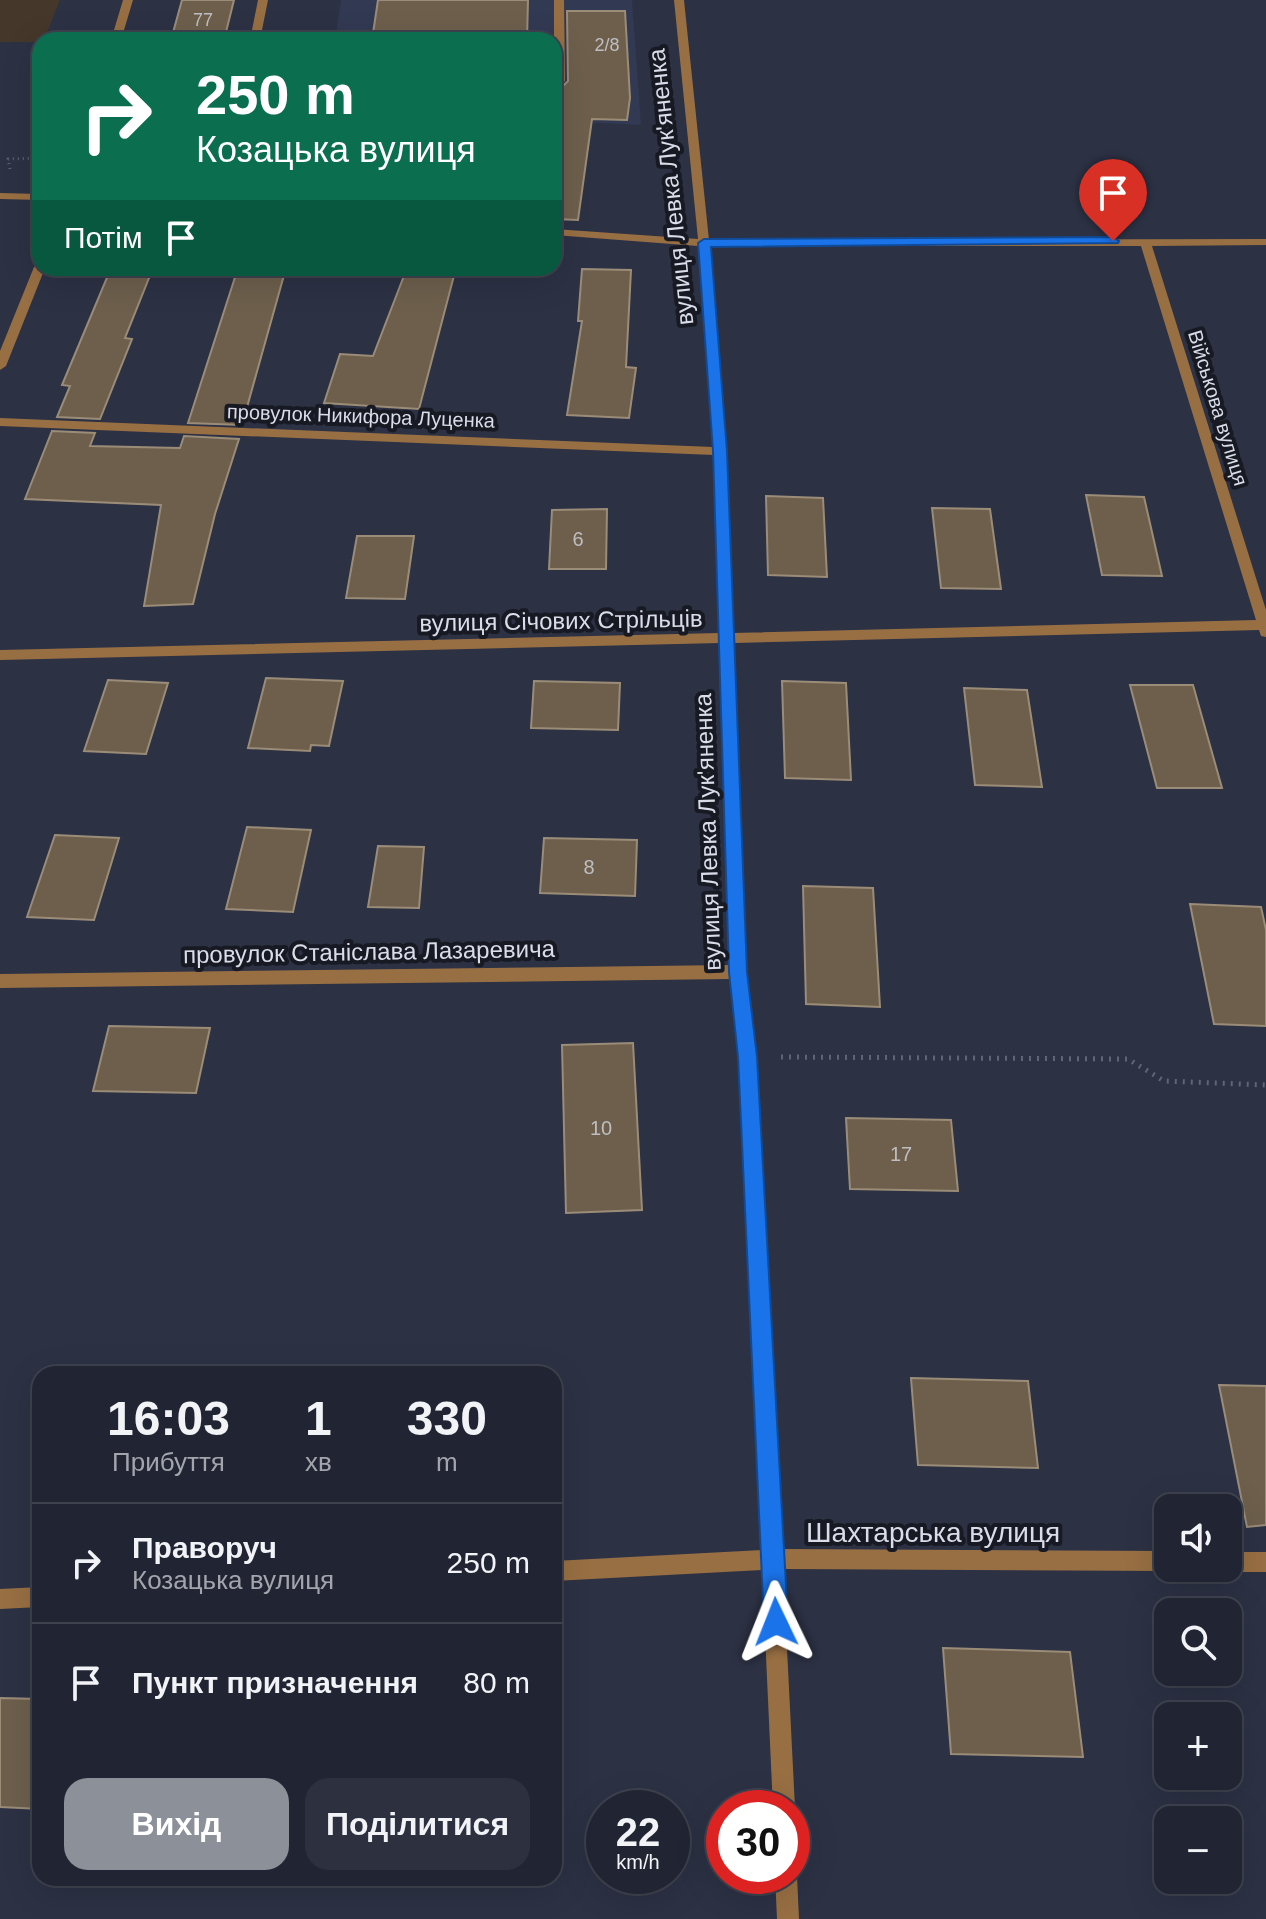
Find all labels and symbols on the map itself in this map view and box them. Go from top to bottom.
house number: 77 [193,10,213,30]
house number: 2/8 [594,35,620,55]
street label: вулиця Левка Лук'яненка [642,47,698,327]
pin [1079,159,1147,241]
street label: Військова вулиця [1184,328,1252,488]
street label: провулок Никифора Луценка [227,400,496,432]
house number: 6 [572,528,584,550]
street label: вулиця Січових Стрільців [419,605,703,636]
street label: вулиця Левка Лук'яненка [689,692,726,971]
house number: 8 [583,856,595,878]
street label: провулок Станіслава Лазаревича [183,935,556,968]
house number: 10 [590,1117,612,1139]
house number: 17 [890,1143,912,1165]
street label: Шахтарська вулиця [806,1517,1060,1548]
position arrow [734,1580,818,1664]
speed limit sign: 30 [706,1790,810,1894]

